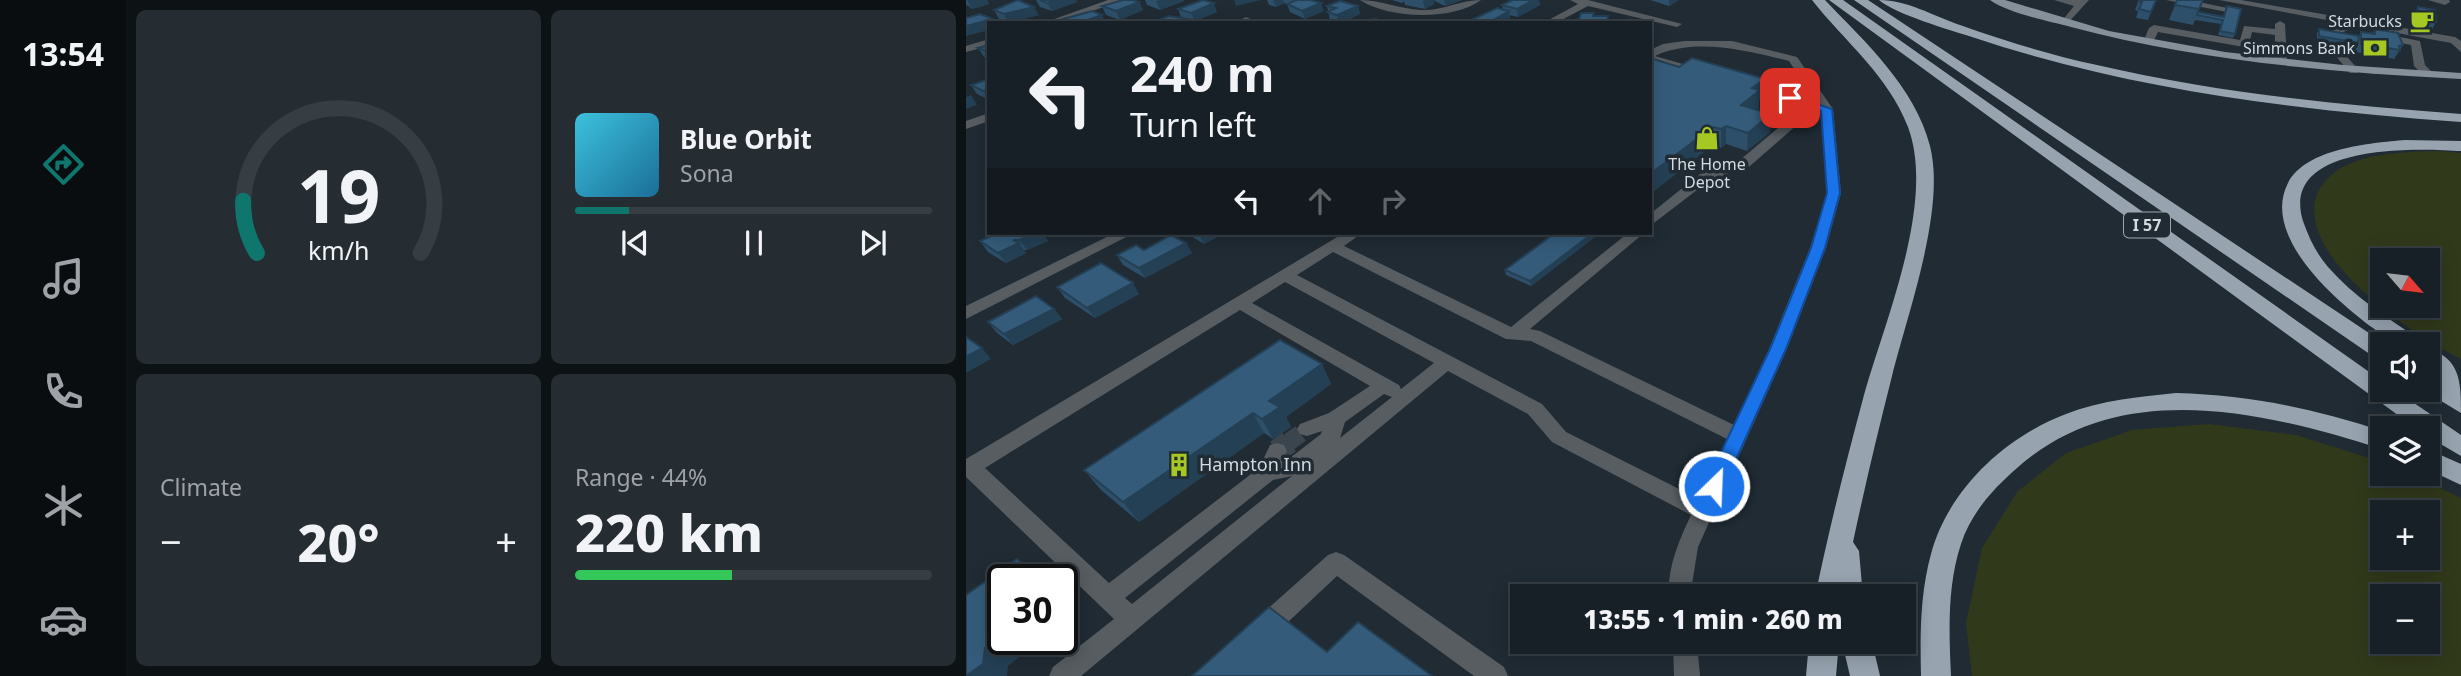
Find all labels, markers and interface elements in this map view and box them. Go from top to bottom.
cafe icon: Starbucks [2408,7,2436,35]
place label: Starbucks [2328,10,2402,32]
text: 13:54 [22,32,104,75]
bank icon: Simmons Bank [2361,34,2389,62]
place label: Simmons Bank [2243,37,2355,59]
text: 240 m [1130,40,1275,106]
icon: left [1015,49,1106,140]
pin [1760,68,1820,128]
icon: arrive [1771,79,1809,117]
text: Turn left [1130,103,1256,146]
text: Blue Orbit [680,121,812,157]
shop icon: The Home Depot [1693,124,1721,152]
icon: directions [39,140,88,189]
text: 19 [297,146,380,245]
place label: The Home Depot [1668,153,1746,193]
text: Sona [680,157,734,189]
icon: left [1228,182,1266,220]
icon: ahead [1301,182,1339,220]
icon: right [1374,182,1412,220]
road number: I 57 [2124,213,2170,238]
icon: previous [616,224,654,262]
icon: pause [735,224,773,262]
icon: next [854,224,892,262]
text: km/h [308,233,369,267]
north arrow [2370,248,2440,318]
map controls [2370,248,2440,654]
icon: music [39,254,88,303]
button: sound [2370,332,2440,402]
icon: phone [39,367,88,416]
button: layers [2370,416,2440,486]
position arrow [1677,449,1751,523]
building icon: Hampton Inn [1165,451,1193,479]
place label: Hampton Inn [1199,452,1312,476]
text: Range · 44% [575,461,707,493]
text: Climate [160,471,242,503]
icon: climate [39,481,88,530]
text: 220 km [575,496,763,567]
button: + [2370,500,2440,570]
text: 20° [297,506,380,577]
text: − [160,515,182,567]
text: + [495,515,517,567]
speed limit sign: 30 [987,564,1078,655]
button: − [2370,584,2440,654]
icon: car [39,595,88,644]
text: 13:55 · 1 min · 260 m [1583,601,1843,637]

